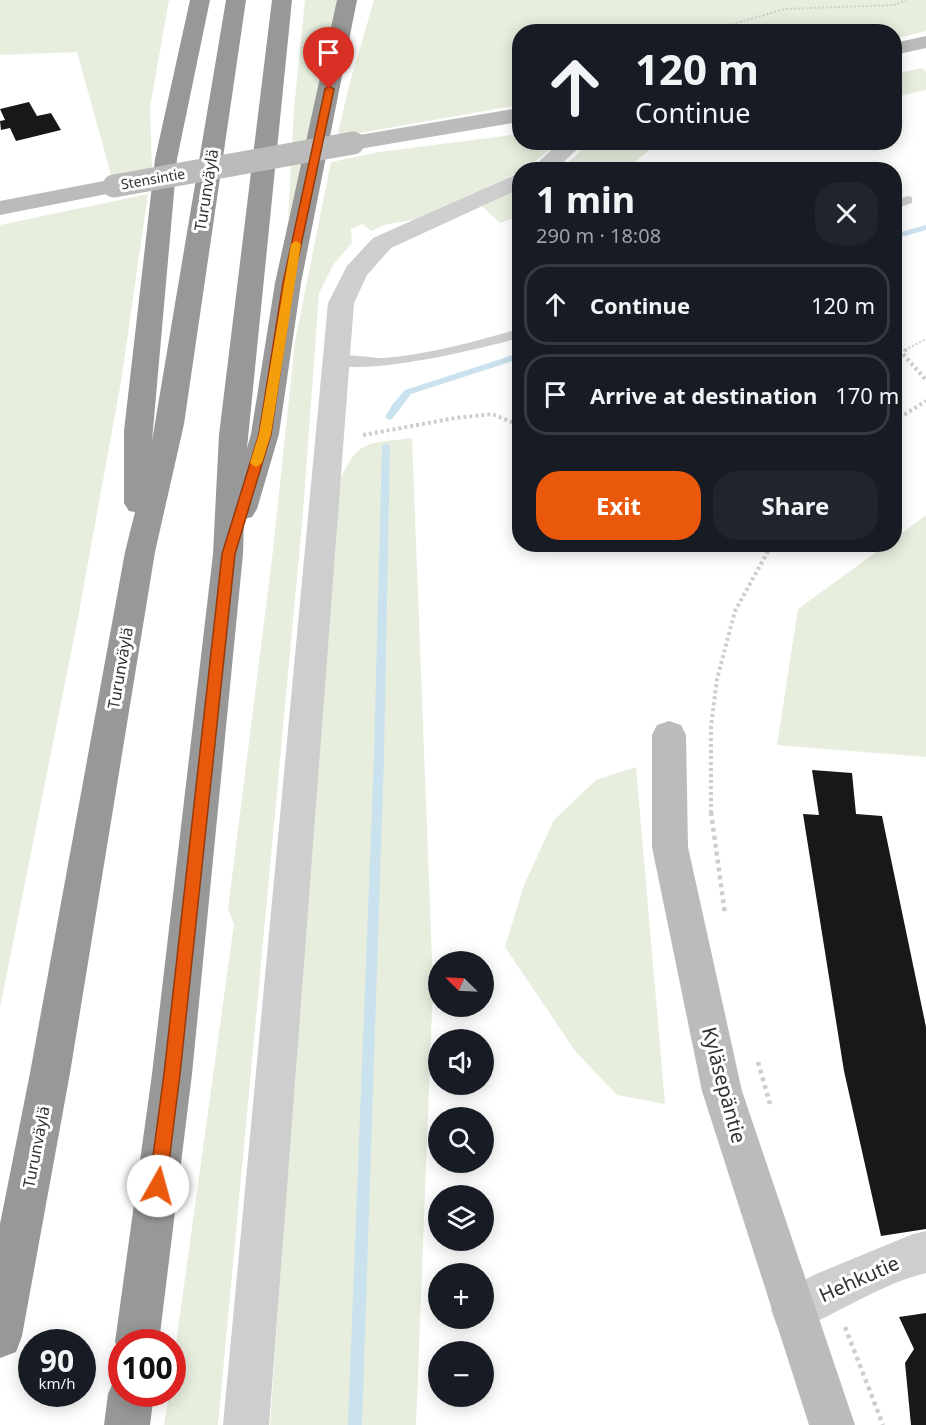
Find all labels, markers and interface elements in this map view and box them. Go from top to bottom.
pin [303,27,354,89]
icon: arrive [312,36,345,69]
text: 120 m [635,40,759,97]
icon: ahead [536,48,614,126]
text: Continue [635,94,750,131]
street label: Turunväylä [189,147,223,233]
street label: Stensintie [119,164,187,193]
text: 1 min [536,175,635,224]
button: close [815,182,878,245]
text: 290 m · 18:08 [536,222,661,249]
icon: ahead [539,288,572,321]
text: Continue [590,290,690,320]
text: 120 m [811,290,875,320]
icon: arrive [539,378,572,411]
text: Arrive at destination [590,380,817,410]
text: 170 m [835,380,899,410]
button: Exit [536,471,701,540]
button: Share [713,471,878,540]
street label: Turunväylä [102,625,138,711]
north arrow [428,951,494,1017]
map controls [428,951,494,1407]
street label: Kyläsepäntie [696,1024,753,1146]
button: sound [428,1029,494,1095]
street label: Turunväylä [17,1104,55,1190]
button: search [428,1107,494,1173]
position arrow [126,1154,190,1218]
button: layers [428,1185,494,1251]
street label: Hehkutie [814,1249,903,1308]
button: + [428,1263,494,1329]
speed limit sign: 100 [108,1329,186,1407]
text: 90 [40,1340,74,1381]
button: − [428,1341,494,1407]
text: km/h [39,1373,75,1393]

